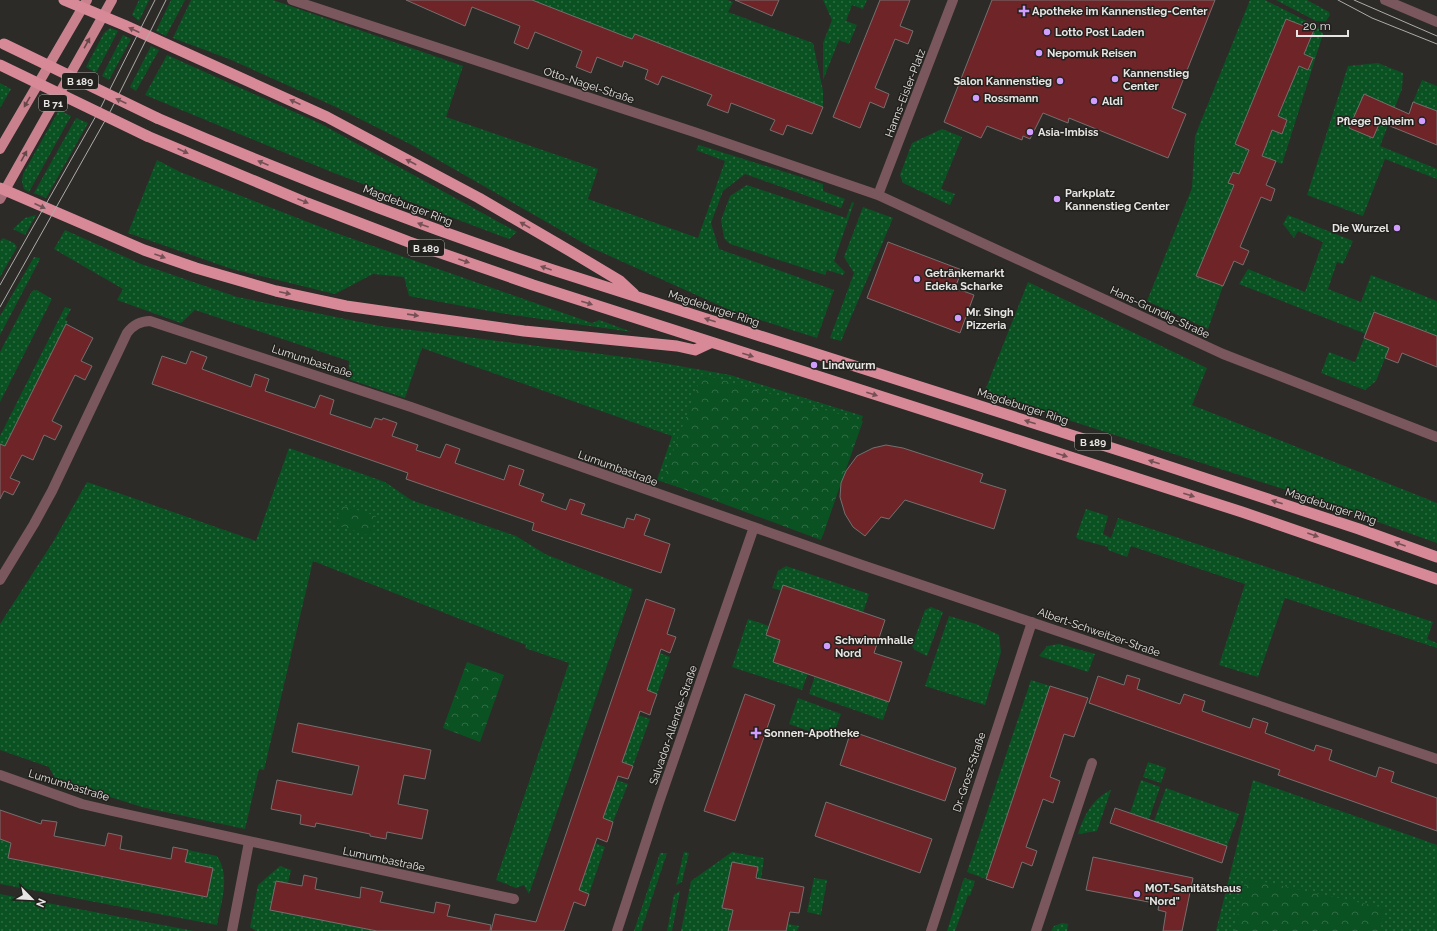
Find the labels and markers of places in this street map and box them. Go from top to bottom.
place label: Apotheke im Kannenstieg-Center [1032,5,1208,18]
marker: Apotheke im Kannenstieg-Center [1019,6,1029,16]
place label: Lotto Post Laden [1055,26,1145,39]
marker: Lotto Post Laden [1042,27,1052,37]
place label: Nepomuk Reisen [1047,47,1137,60]
marker: Nepomuk Reisen [1034,48,1044,58]
place label: Kannenstieg Center [1123,67,1189,93]
marker: Kannenstieg Center [1110,74,1120,84]
place label: Salon Kannenstieg [953,75,1052,88]
marker: Salon Kannenstieg [1055,76,1065,86]
place label: Rossmann [984,92,1039,105]
marker: Rossmann [971,93,981,103]
place label: Aldi [1102,95,1123,108]
marker: Aldi [1089,96,1099,106]
place label: Pflege Daheim [1337,115,1414,128]
marker: Pflege Daheim [1417,116,1427,126]
place label: Asia-Imbiss [1038,126,1099,139]
marker: Asia-Imbiss [1025,127,1035,137]
place label: Parkplatz Kannenstieg Center [1065,187,1170,213]
marker: Parkplatz Kannenstieg Center [1052,194,1062,204]
place label: Die Wurzel [1332,222,1390,235]
marker: Die Wurzel [1392,223,1402,233]
place label: Getränkemarkt Edeka Scharke [925,267,1005,293]
marker: Getränkemarkt Edeka Scharke [912,274,922,284]
place label: Mr. Singh Pizzeria [966,306,1014,332]
marker: Mr. Singh Pizzeria [953,313,963,323]
place label: Lindwurm [822,359,875,372]
marker: Lindwurm [809,360,819,370]
place label: Schwimmhalle Nord [835,634,914,660]
marker: Schwimmhalle Nord [822,641,832,651]
place label: Sonnen-Apotheke [764,727,860,740]
marker: Sonnen-Apotheke [751,728,761,738]
place label: MOT-Sanitätshaus "Nord" [1145,882,1242,908]
marker: MOT-Sanitätshaus "Nord" [1132,889,1142,899]

